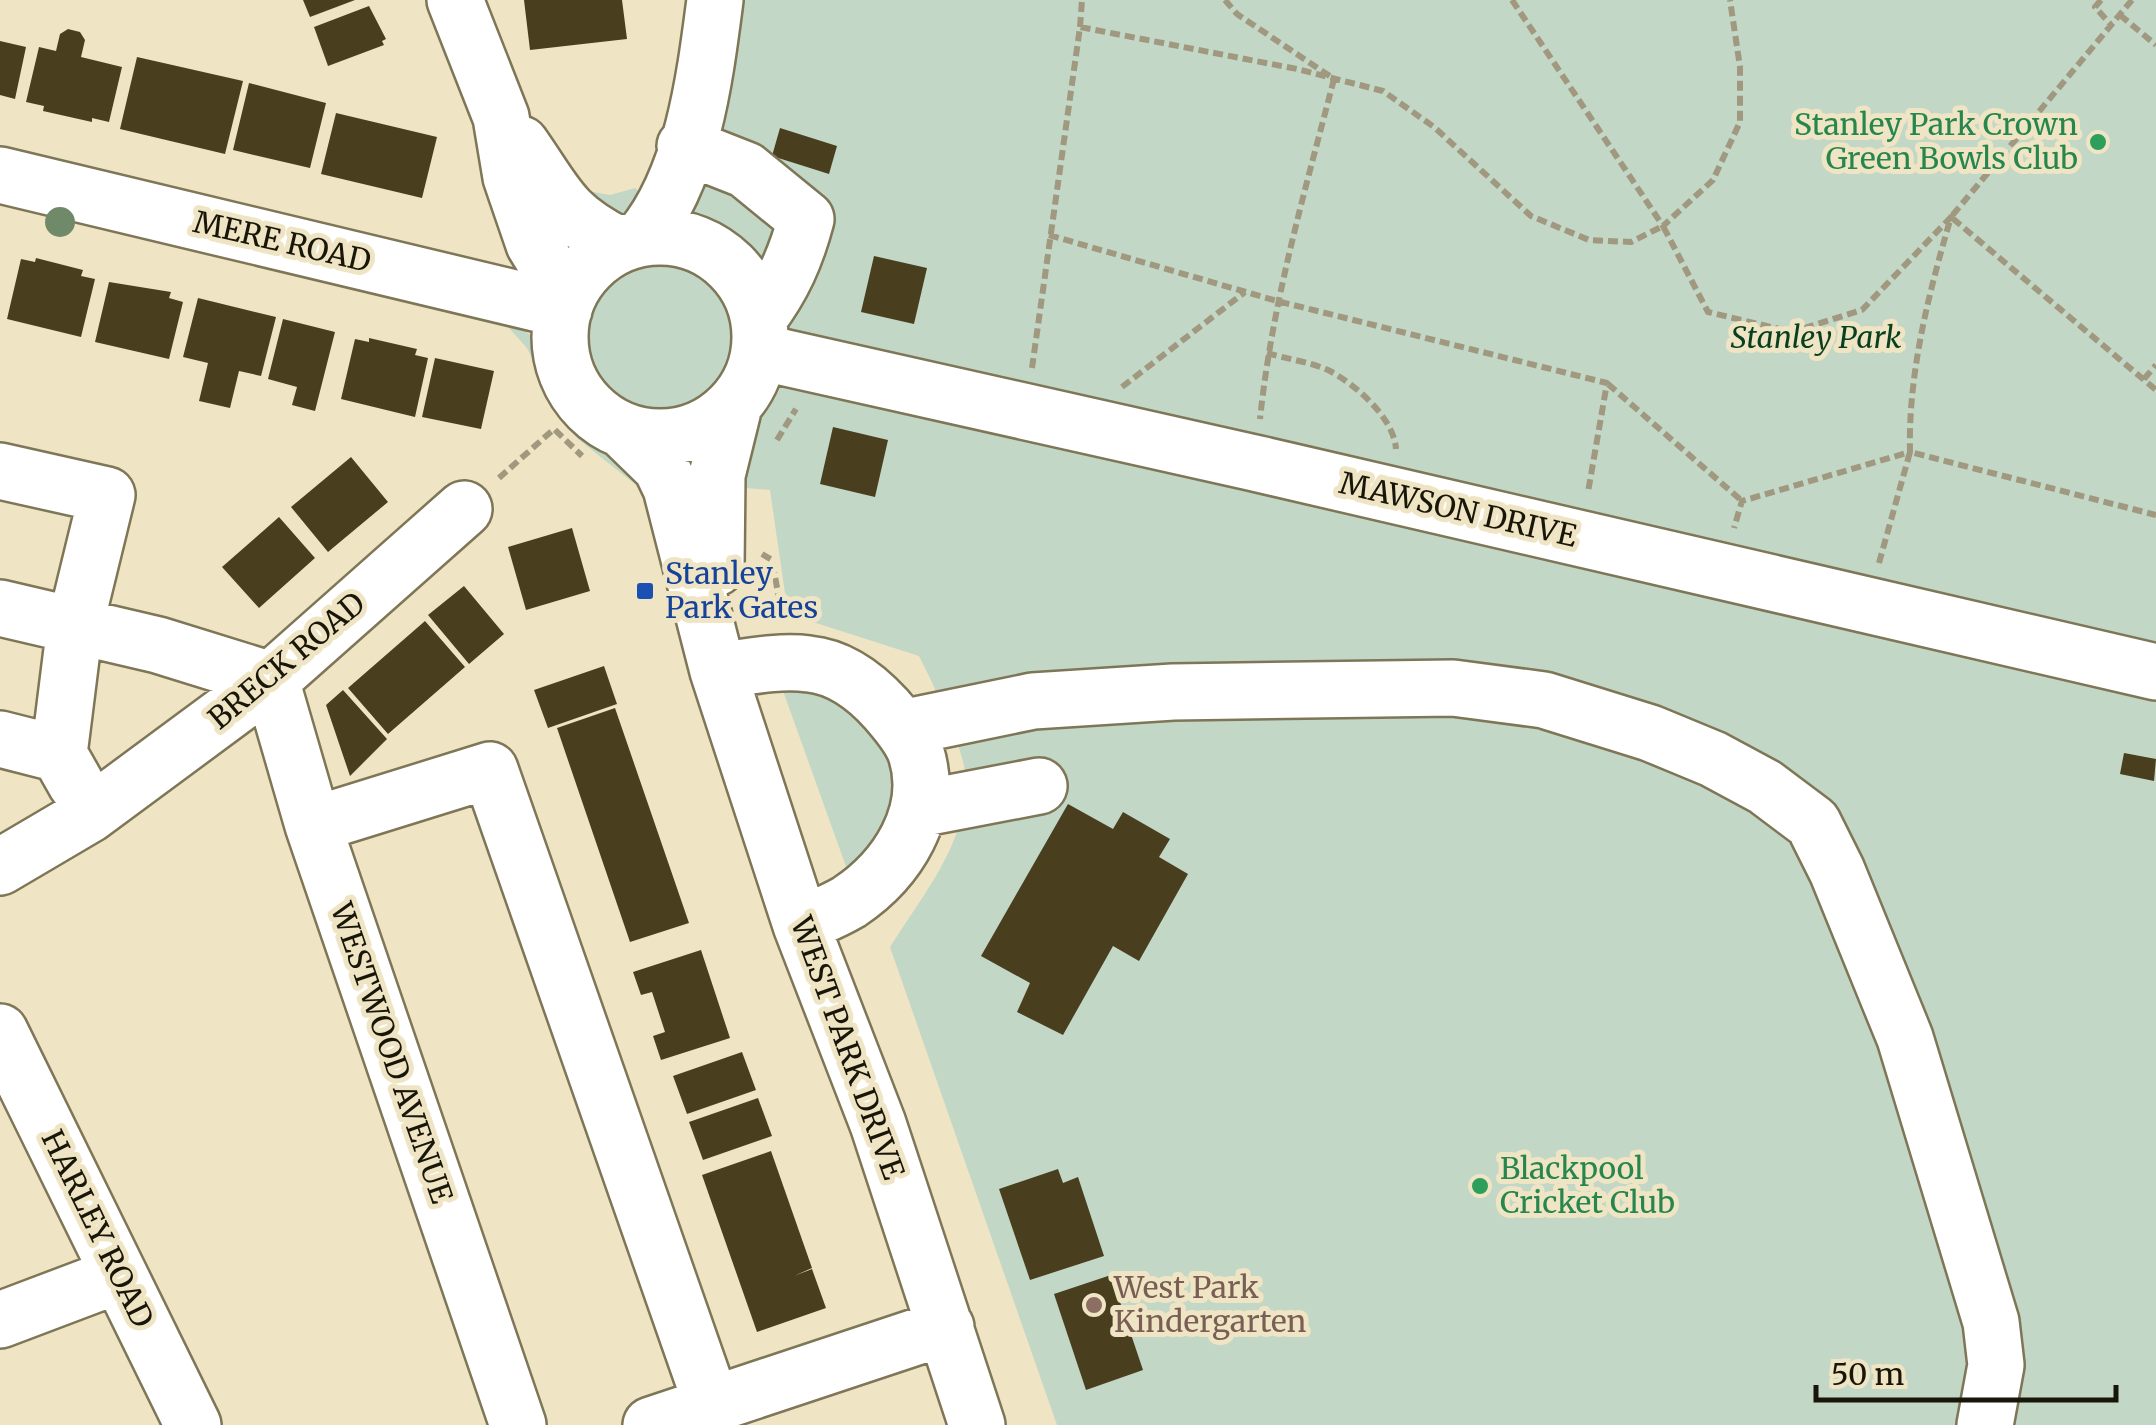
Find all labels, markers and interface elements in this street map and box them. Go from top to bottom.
place label: Stanley Park Crown Green Bowls Club [1794,105,2078,177]
marker: Stanley Park Crown Green Bowls Club [2087,131,2109,153]
street label: MERE ROAD [190,202,375,280]
park label: Stanley Park [1731,318,1902,356]
street label: MAWSON DRIVE [1336,463,1580,555]
place label: Stanley Park Gates [665,554,818,626]
marker: Stanley Park Gates [634,580,656,602]
street label: BRECK ROAD [200,584,372,737]
street label: WESTWOOD AVENUE [322,896,461,1208]
street label: WEST PARK DRIVE [782,910,913,1184]
street label: HARLEY ROAD [34,1124,162,1334]
place label: Blackpool Cricket Club [1500,1149,1675,1221]
marker: Blackpool Cricket Club [1469,1175,1491,1197]
place label: West Park Kindergarten [1113,1268,1307,1340]
marker: West Park Kindergarten [1083,1294,1105,1316]
scale bar [1816,1340,2116,1402]
text: 50 m [1831,1355,1904,1393]

